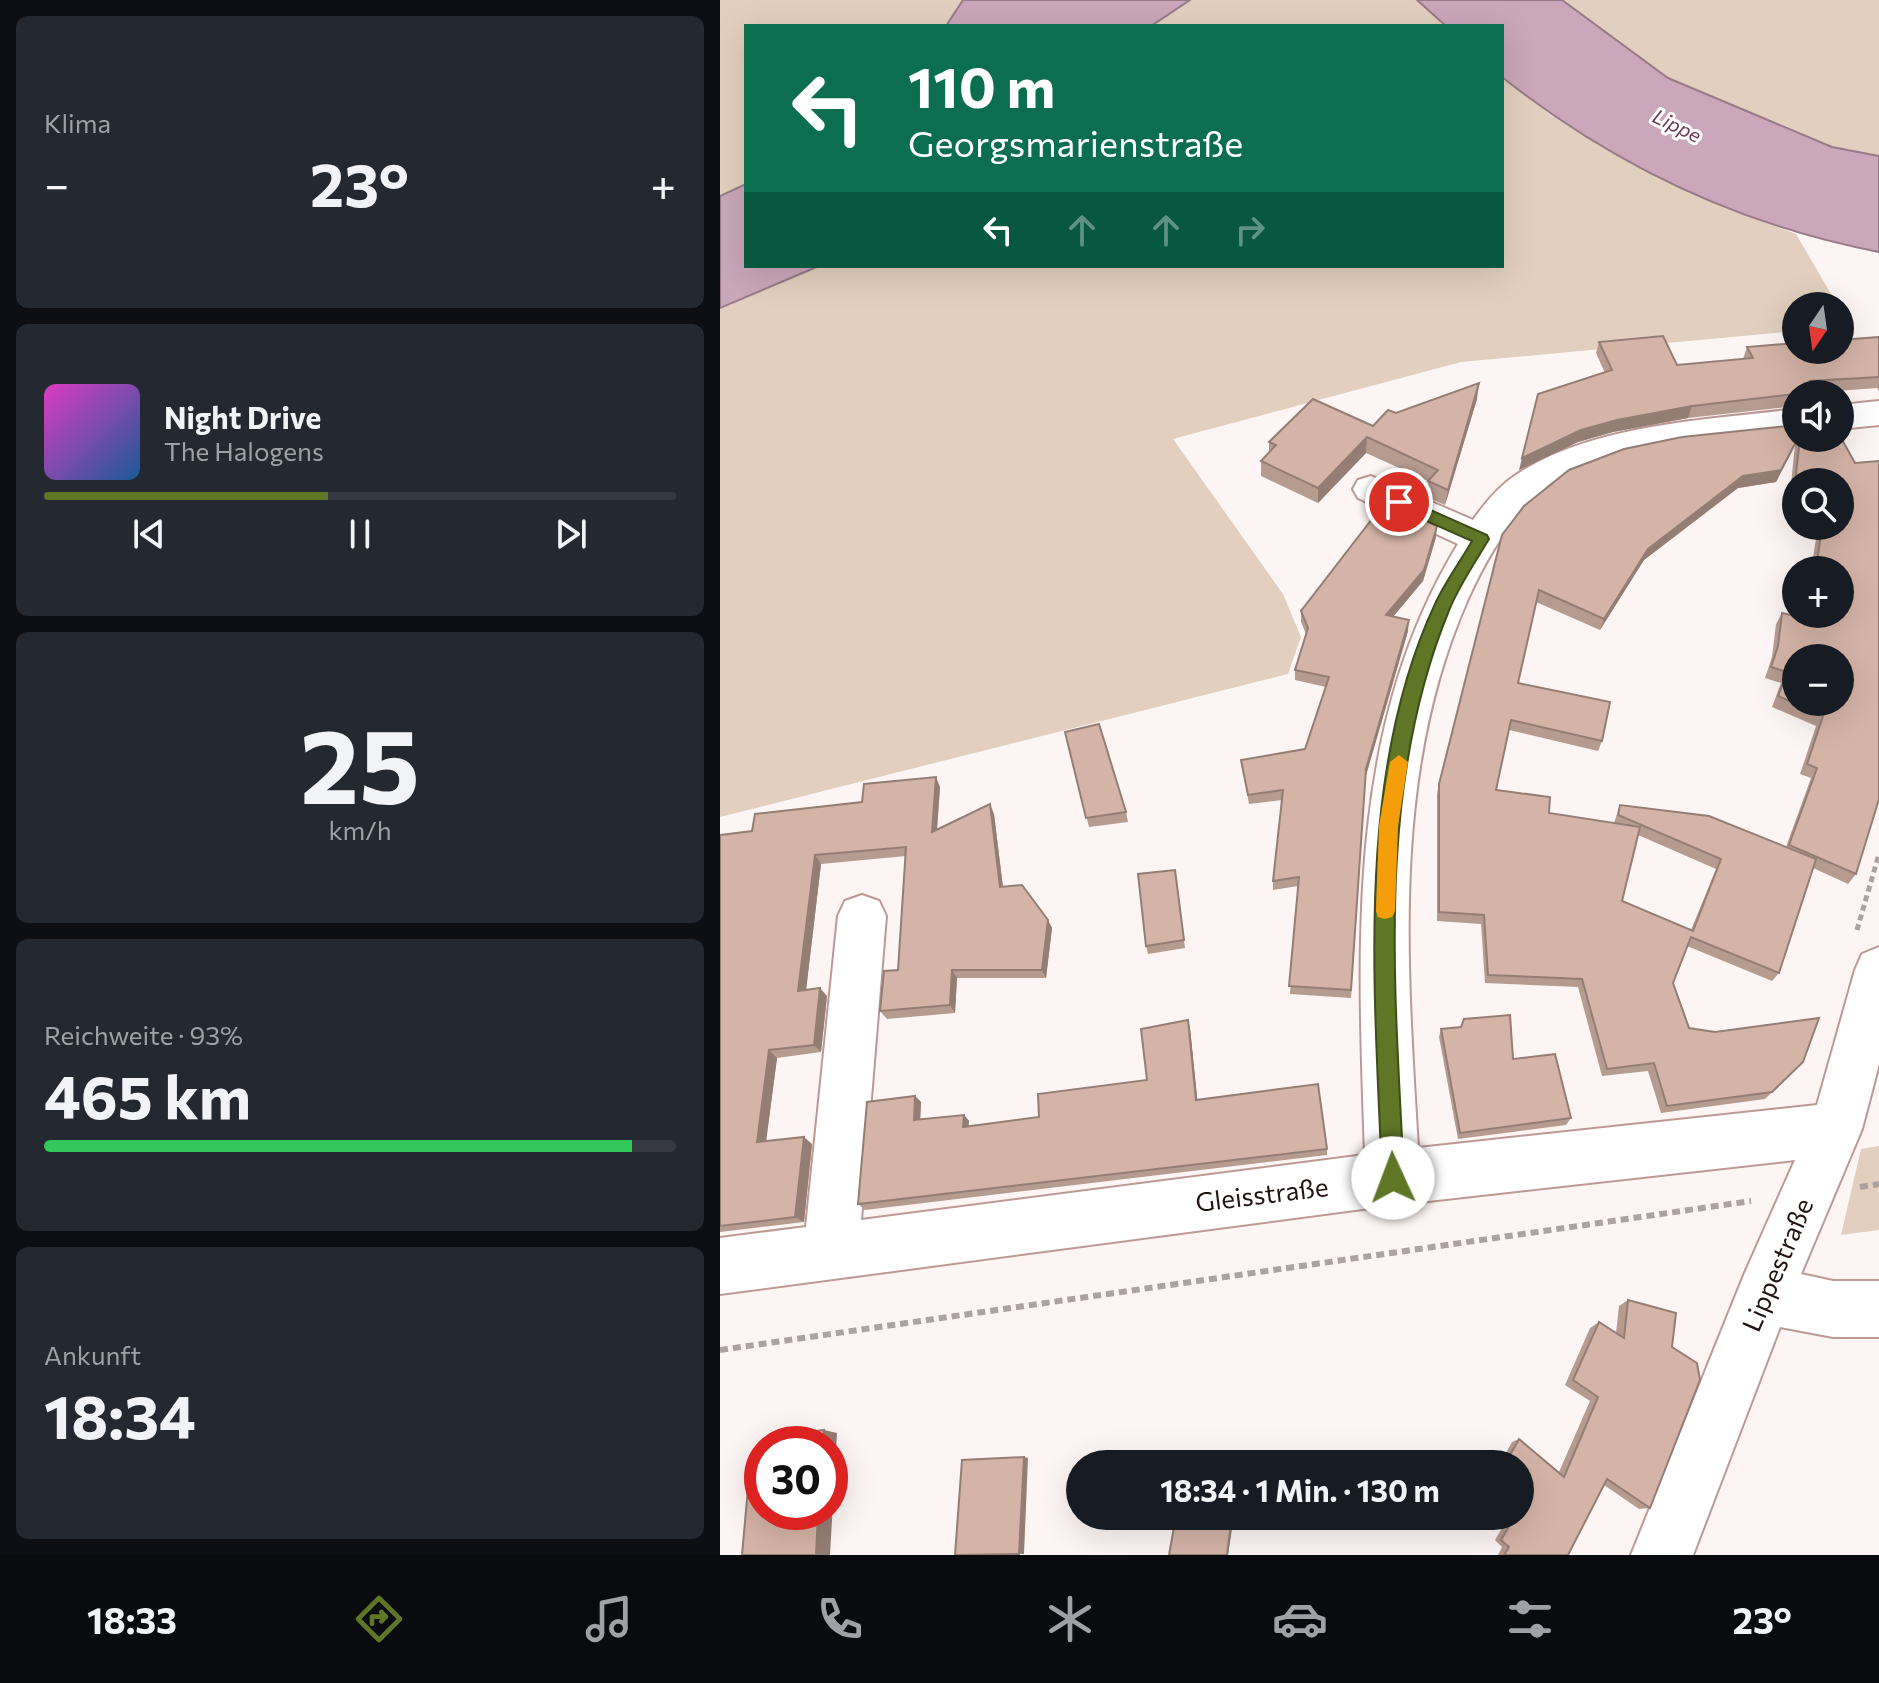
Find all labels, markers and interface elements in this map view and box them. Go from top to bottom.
text: 110 m [908,51,1055,120]
icon: left [776,56,880,160]
water label: Lippe [1649,103,1706,147]
text: Klima [44,107,111,138]
text: Georgsmarienstraße [908,120,1243,164]
text: 23° [310,146,409,219]
text: − [44,156,69,210]
text: + [650,156,676,210]
icon: left [976,208,1020,252]
icon: ahead [1060,208,1104,252]
icon: ahead [1144,208,1188,252]
icon: right [1228,208,1272,252]
north arrow [1782,292,1854,364]
map controls [1782,292,1854,716]
button: sound [1782,380,1854,452]
text: Night Drive [164,398,321,435]
text: The Halogens [164,435,324,466]
pin [1365,468,1433,536]
button: search [1782,468,1854,540]
icon: arrive [1377,480,1421,524]
icon: previous [127,512,171,556]
icon: pause [338,512,382,556]
icon: next [549,512,593,556]
button: + [1782,556,1854,628]
button: − [1782,644,1854,716]
text: 25 [300,698,420,825]
text: km/h [328,814,392,845]
text: Reichweite · 93% [44,1019,243,1050]
text: 465 km [44,1058,251,1131]
position arrow [1351,1136,1435,1220]
street label: Gleisstraße [1194,1170,1330,1217]
street label: Lippestraße [1735,1193,1819,1336]
text: Ankunft [44,1339,141,1370]
text: 18:34 [44,1378,196,1451]
speed limit sign: 30 [744,1426,848,1530]
text: 18:34 · 1 Min. · 130 m [1160,1471,1440,1508]
icon: directions [351,1591,407,1647]
icon: music [581,1591,637,1647]
icon: phone [812,1591,868,1647]
icon: climate [1042,1591,1098,1647]
icon: car [1272,1591,1328,1647]
icon: filters [1502,1591,1558,1647]
text: 18:33 [87,1597,177,1641]
text: 23° [1732,1597,1792,1641]

